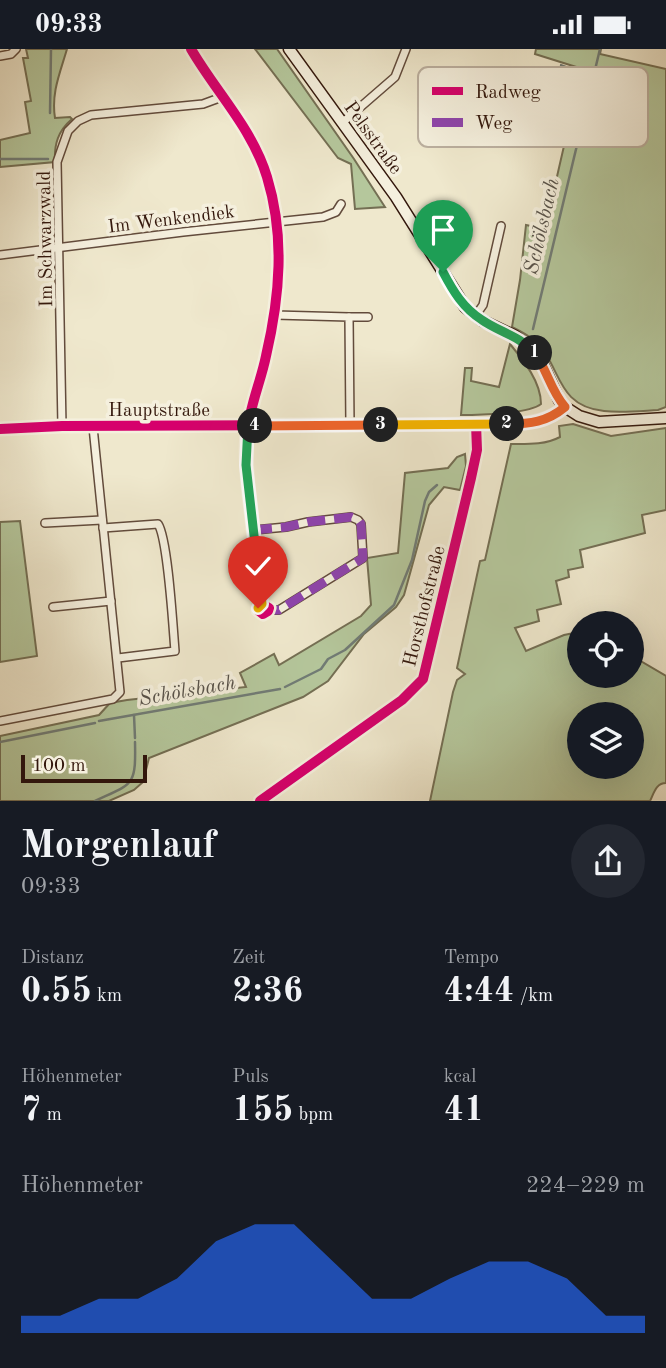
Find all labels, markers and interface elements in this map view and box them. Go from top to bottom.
text: 09:33 [35,12,103,38]
legend [418,67,648,147]
text: Radweg [475,84,541,103]
street label: Pelsstraße [339,99,405,178]
text: Weg [475,115,513,134]
street label: Im Schwarzwald [36,170,57,307]
water label: Schölsbach [521,176,564,277]
pin [413,200,473,272]
street label: Im Wenkendiek [107,203,236,238]
icon: arrive [424,211,462,249]
pin: 1 [518,335,552,371]
text: 1 [529,343,540,362]
street label: Hauptstraße [108,402,210,421]
pin: 3 [364,407,398,443]
pin: 2 [490,407,524,441]
pin: 4 [238,409,272,443]
text: 2 [501,414,512,433]
text: 3 [375,415,386,434]
text: 4 [249,416,260,435]
pin [228,536,288,608]
street label: Horsthofstraße [401,544,450,669]
icon: check [239,547,277,585]
map controls [567,611,644,779]
button: locate [567,611,644,688]
water label: Schölsbach [137,673,238,710]
button: layers [567,702,644,779]
scale bar [21,752,147,784]
text: 100 m [32,757,85,776]
button: share [571,824,645,898]
text: Morgenlauf [21,828,216,866]
text: 09:33 [21,875,81,898]
text: Distanz [21,949,84,968]
text: Zeit [232,949,265,968]
text: Tempo [444,949,499,968]
text: 0.55 [21,974,92,1009]
text: 2:36 [232,974,303,1009]
text: 4:44 [444,974,514,1009]
text: km [92,987,122,1006]
text: /km [514,987,553,1006]
text: Höhenmeter [21,1068,122,1087]
text: Puls [232,1068,269,1087]
text: kcal [444,1068,476,1087]
text: 7 [21,1093,41,1128]
text: 155 [232,1093,293,1128]
text: 41 [444,1093,484,1128]
text: m [41,1106,62,1125]
text: bpm [293,1106,333,1125]
text: Höhenmeter [21,1174,143,1197]
text: 224–229 m [526,1174,645,1197]

